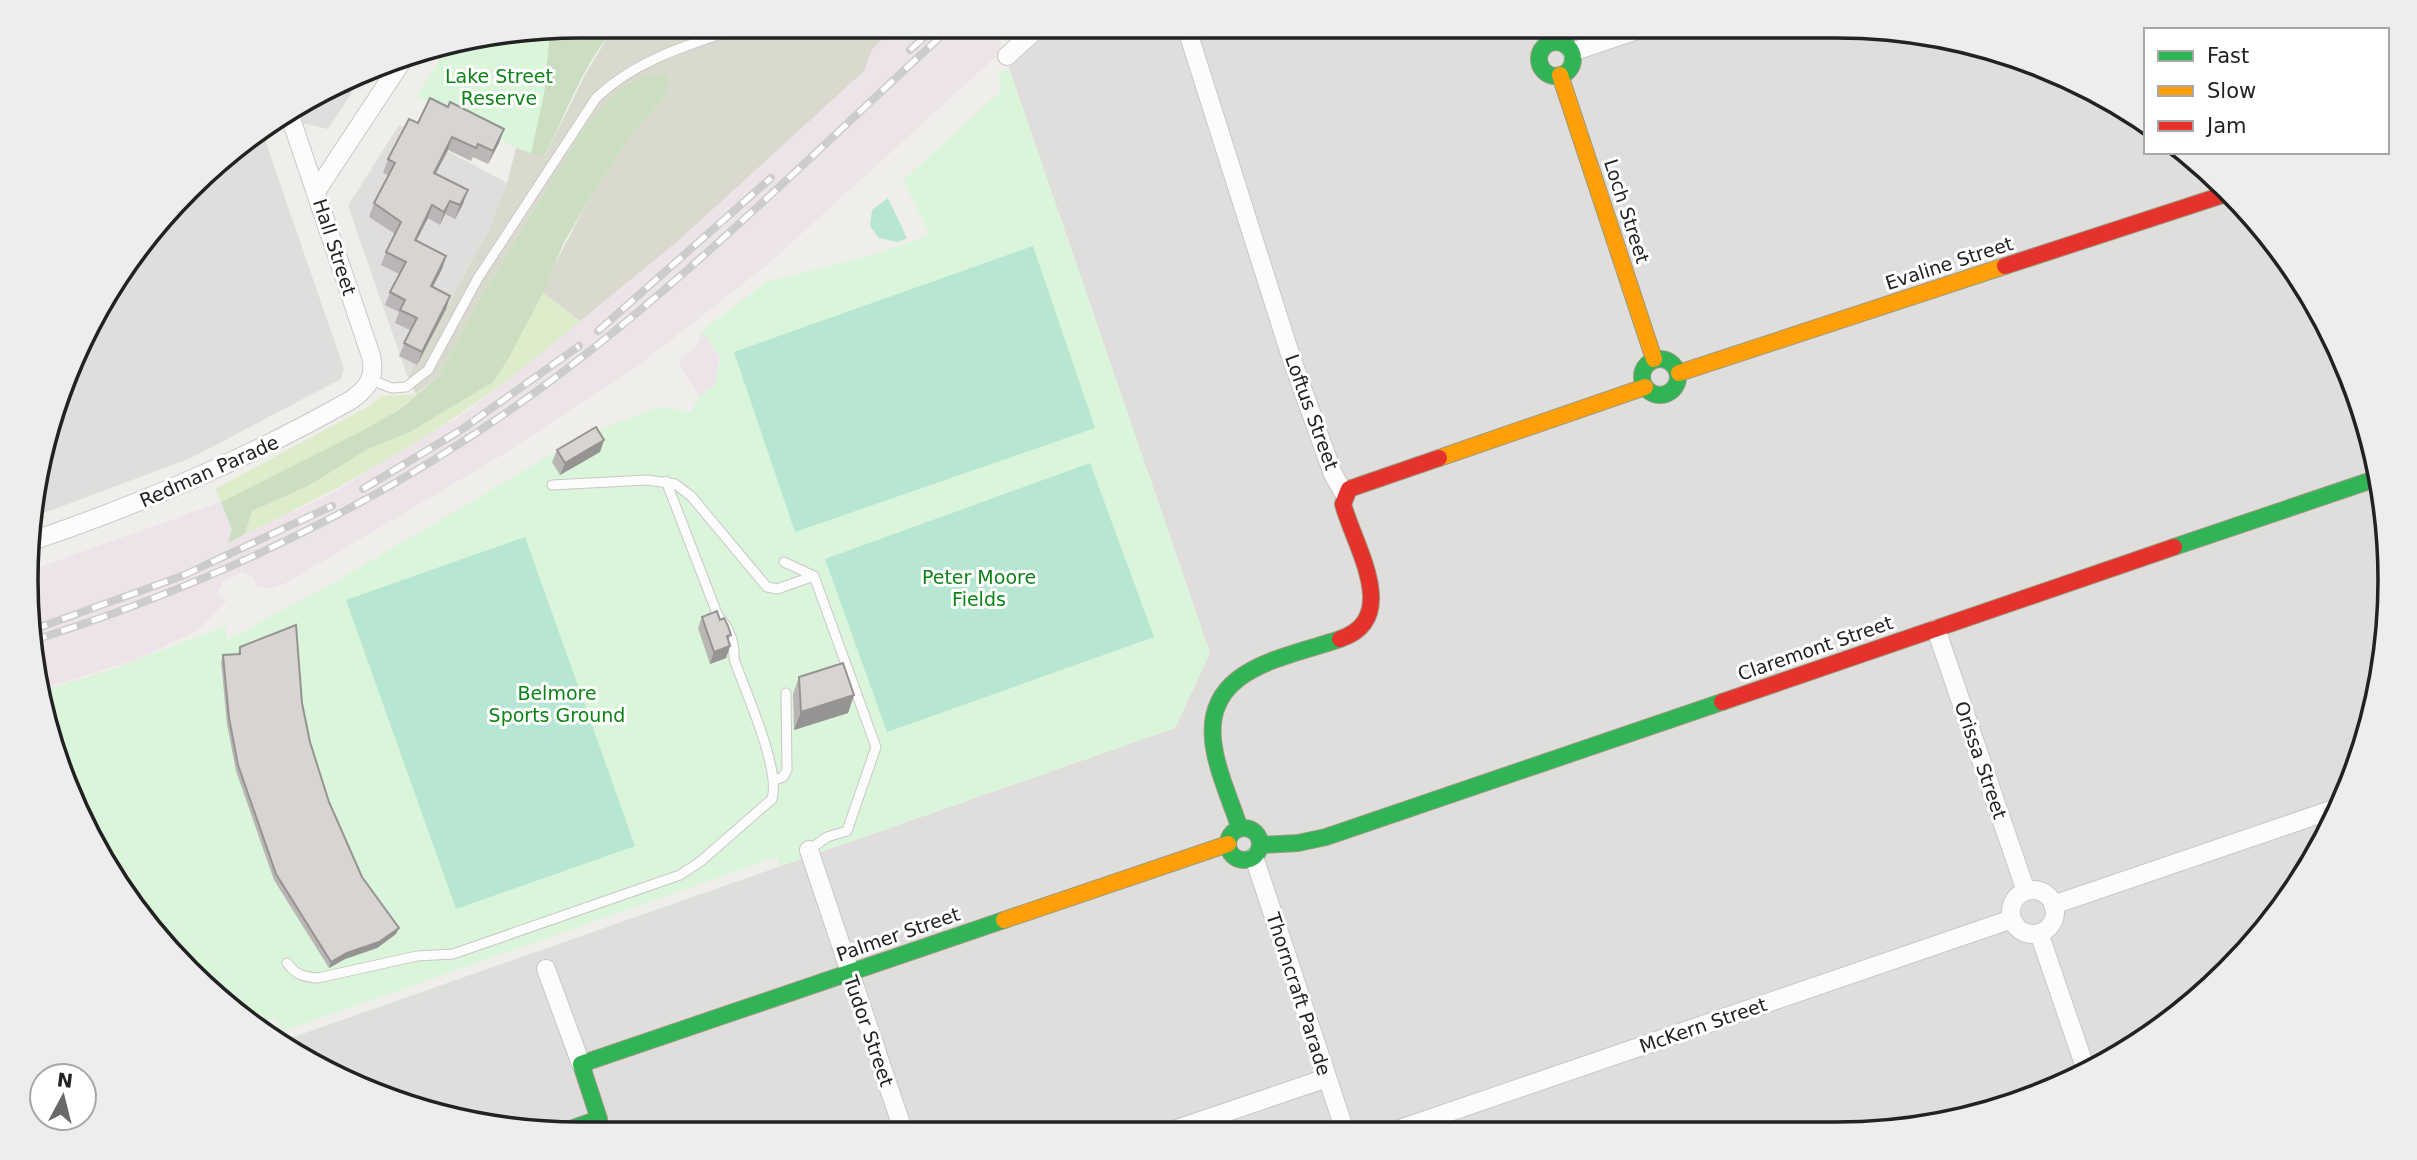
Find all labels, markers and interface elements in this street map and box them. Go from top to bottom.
legend [2144,28,2389,154]
text: Fast [2207,44,2249,68]
park label: Lake Street Reserve [445,65,553,109]
text: Slow [2207,79,2256,103]
text: Jam [2205,114,2247,138]
street label: Loch Street [1600,156,1654,266]
street label: Hall Street [309,196,361,298]
street label: Evaline Street [1882,232,2016,294]
street label: Loftus Street [1281,351,1343,473]
street label: Redman Parade [136,430,282,512]
park label: Peter Moore Fields [922,566,1036,610]
street label: Claremont Street [1735,611,1895,685]
park label: Belmore Sports Ground [489,682,625,726]
street label: Orissa Street [1951,698,2011,822]
street label: Palmer Street [833,903,963,965]
street label: Thorncraft Parade [1262,909,1336,1078]
street label: Tudor Street [839,972,898,1089]
street label: McKern Street [1636,993,1770,1057]
north arrow [28,1062,98,1132]
text: N [56,1068,74,1092]

